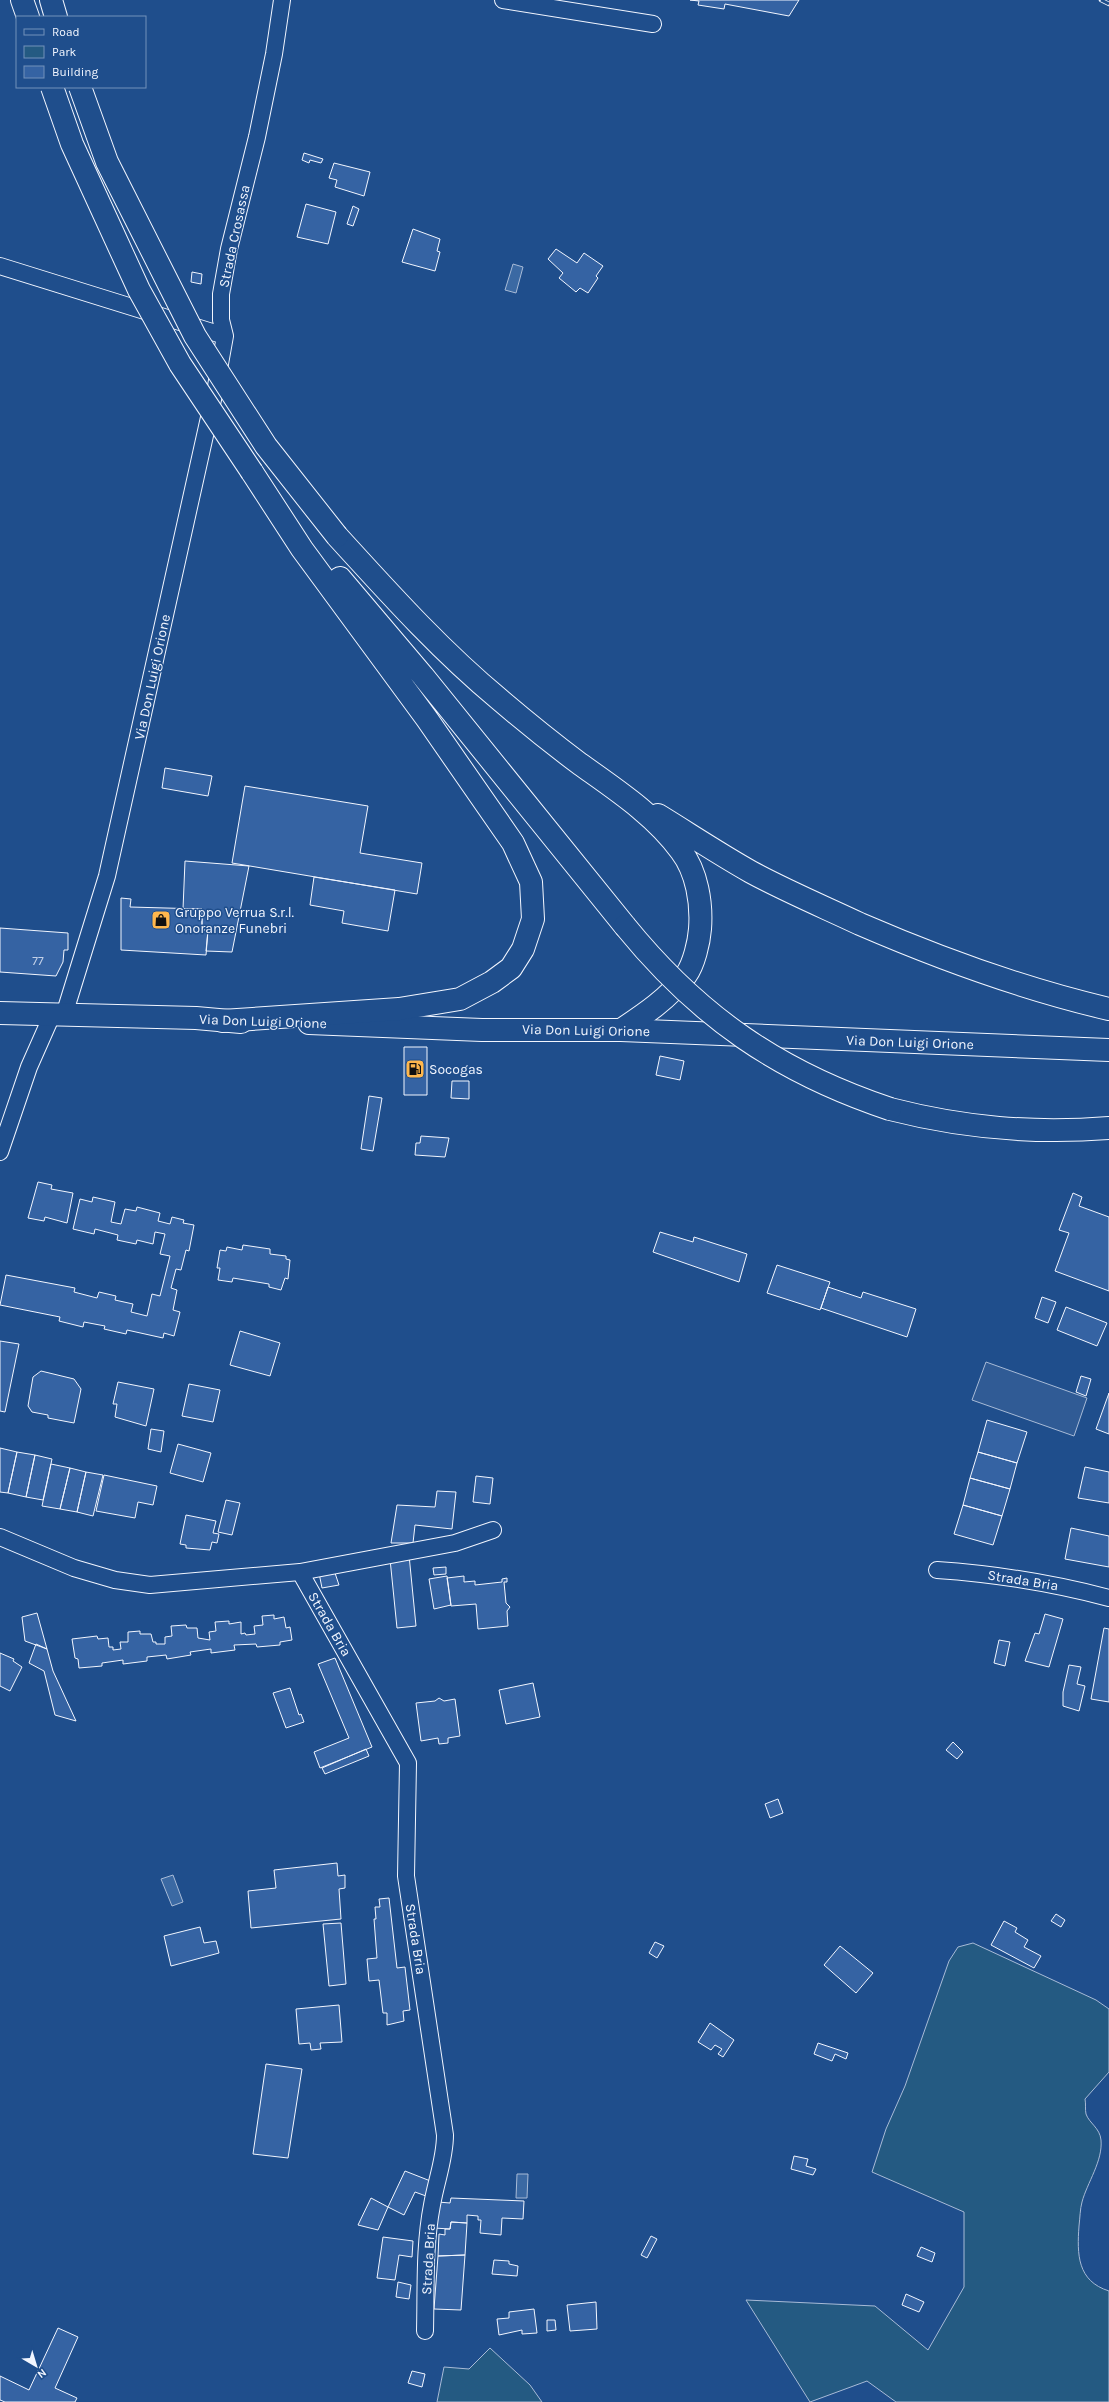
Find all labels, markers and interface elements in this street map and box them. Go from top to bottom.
legend [16,16,146,88]
text: Road [52,25,80,39]
text: Park [52,45,77,59]
text: Building [52,65,99,79]
street label: Strada Crosassa [215,183,254,289]
street label: Via Don Luigi Orione [131,613,174,741]
place label: Gruppo Verrua S.r.l. Onoranze Funebri [175,904,295,937]
shop icon: Gruppo Verrua S.r.l. Onoranze Funebri [150,909,172,931]
house number: 77 [32,954,44,968]
street label: Via Don Luigi Orione [199,1011,327,1032]
street label: Via Don Luigi Orione [522,1021,650,1040]
street label: Via Don Luigi Orione [846,1032,974,1053]
fuel station icon: Socogas [404,1058,426,1080]
place label: Socogas [429,1061,483,1078]
street label: Strada Bria [986,1567,1060,1594]
street label: Strada Bria [304,1589,355,1659]
street label: Strada Bria [402,1902,429,1976]
street label: Strada Bria [418,2223,439,2295]
north arrow [16,2346,56,2386]
text: N [35,2366,49,2381]

